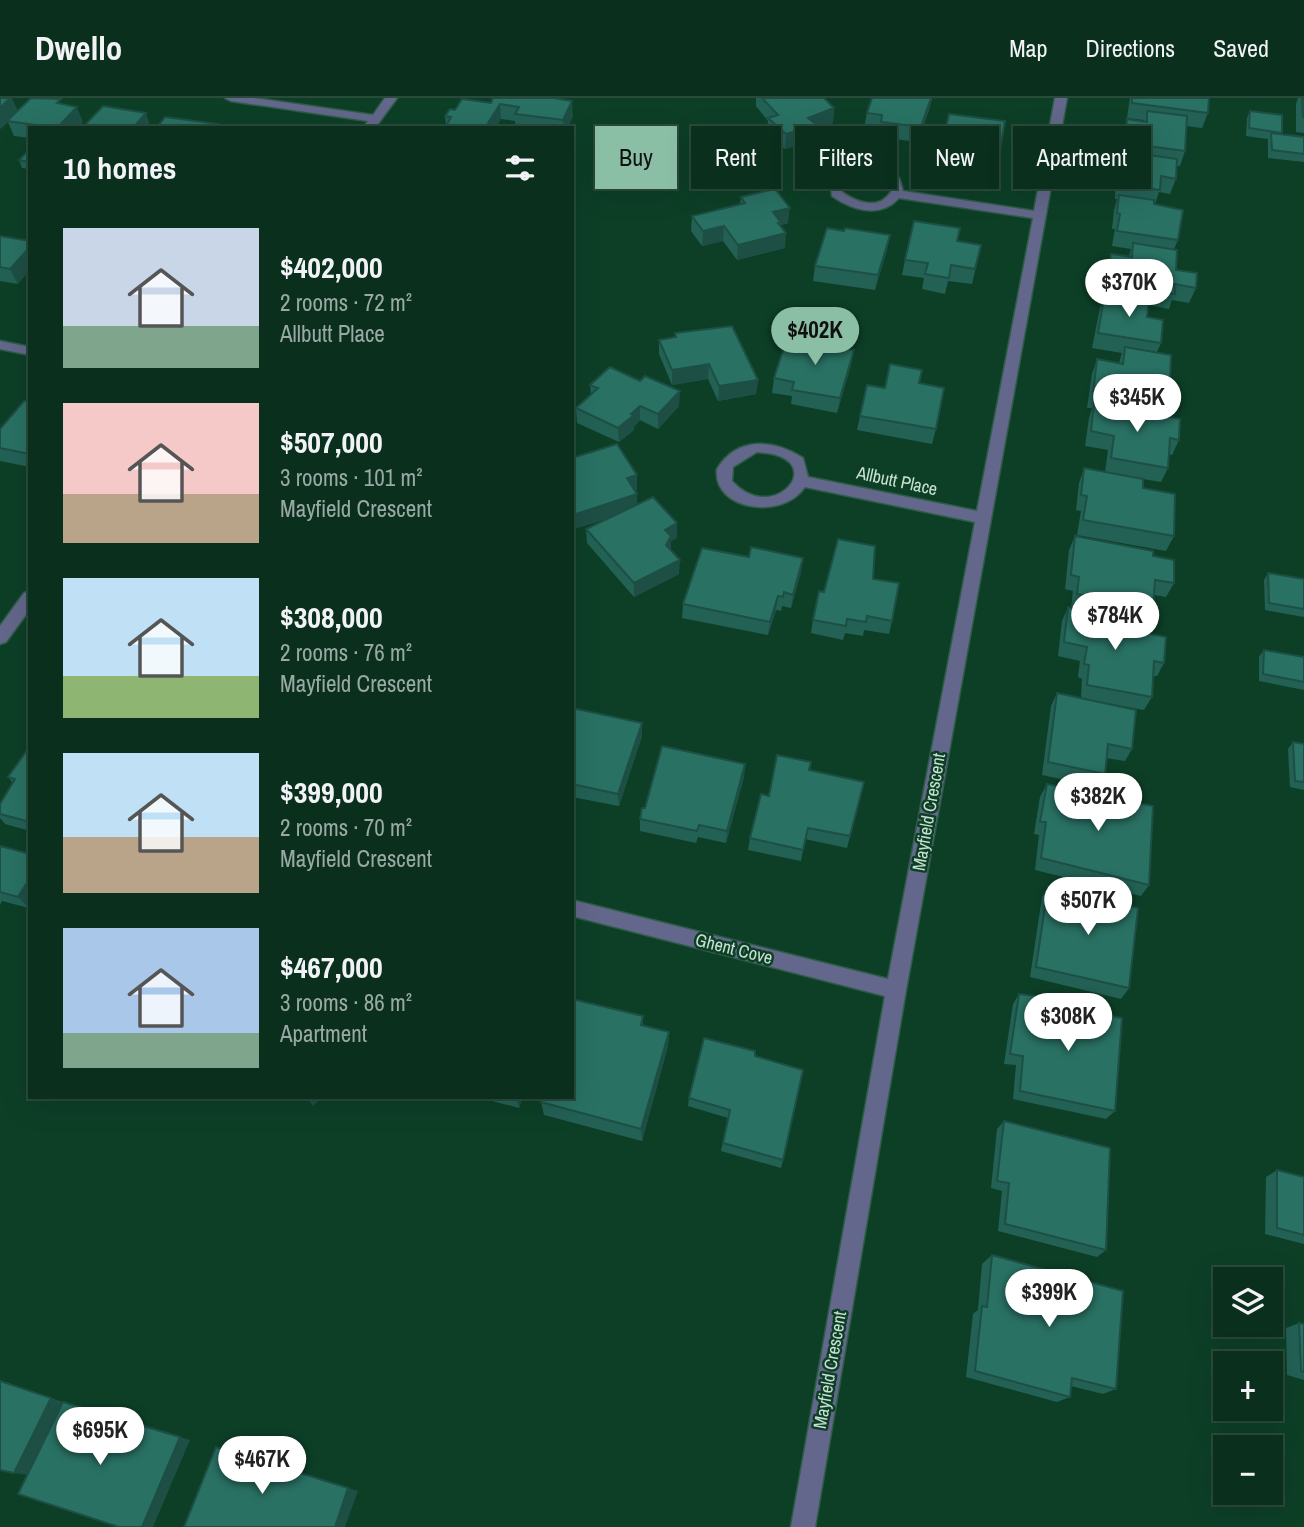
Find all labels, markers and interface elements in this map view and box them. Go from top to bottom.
text: Dwello [35,26,122,70]
text: Map [1009,32,1047,64]
text: Directions [1085,32,1175,64]
text: Saved [1213,32,1269,64]
chip: Buy [595,126,677,189]
chip: Rent [691,126,781,189]
chip: Filters [795,126,897,189]
chip: New [911,126,999,189]
chip: Apartment [1013,126,1151,189]
text: 10 homes [63,148,177,188]
icon: filters [501,149,539,187]
text: $402,000 [280,247,383,287]
icon: home [119,256,203,340]
pin: $370K [1080,260,1178,319]
text: $370K [1101,266,1157,297]
text: 2 rooms · 72 m² [280,287,412,318]
pin: $402K [766,308,864,367]
text: $402K [787,314,843,345]
text: Allbutt Place [280,318,385,349]
pin: $345K [1088,374,1186,434]
text: $345K [1109,381,1165,412]
text: $507,000 [280,422,383,462]
icon: home [119,431,203,515]
street label: Allbutt Place [853,460,940,501]
text: 3 rooms · 101 m² [280,462,423,493]
text: Mayfield Crescent [280,493,432,524]
pin: $784K [1066,592,1164,652]
text: $308,000 [280,597,383,637]
text: $784K [1087,599,1143,630]
icon: home [119,606,203,690]
text: 2 rooms · 76 m² [280,637,412,668]
text: Mayfield Crescent [280,668,432,699]
street label: Mayfield Crescent [906,751,951,873]
text: $399,000 [280,772,383,812]
pin: $382K [1049,774,1147,833]
text: $382K [1070,780,1126,811]
icon: home [119,781,203,865]
text: 2 rooms · 70 m² [280,812,412,843]
text: Mayfield Crescent [280,843,432,874]
pin: $507K [1039,878,1137,937]
text: $507K [1060,884,1116,915]
street label: Ghent Cove [693,927,775,970]
text: $467,000 [280,947,383,987]
icon: home [119,956,203,1040]
text: 3 rooms · 86 m² [280,987,412,1018]
pin: $308K [1019,993,1117,1053]
text: $308K [1040,1000,1096,1031]
text: Apartment [280,1018,367,1049]
map controls [1213,1267,1283,1505]
button: layers [1213,1267,1283,1337]
pin: $399K [1000,1270,1098,1329]
text: $399K [1021,1276,1077,1307]
street label: Mayfield Crescent [807,1309,852,1431]
button: + [1213,1351,1283,1421]
pin: $695K [51,1408,149,1467]
text: $695K [72,1414,128,1445]
button: − [1213,1435,1283,1505]
pin: $467K [213,1436,311,1496]
text: $467K [234,1443,290,1474]

